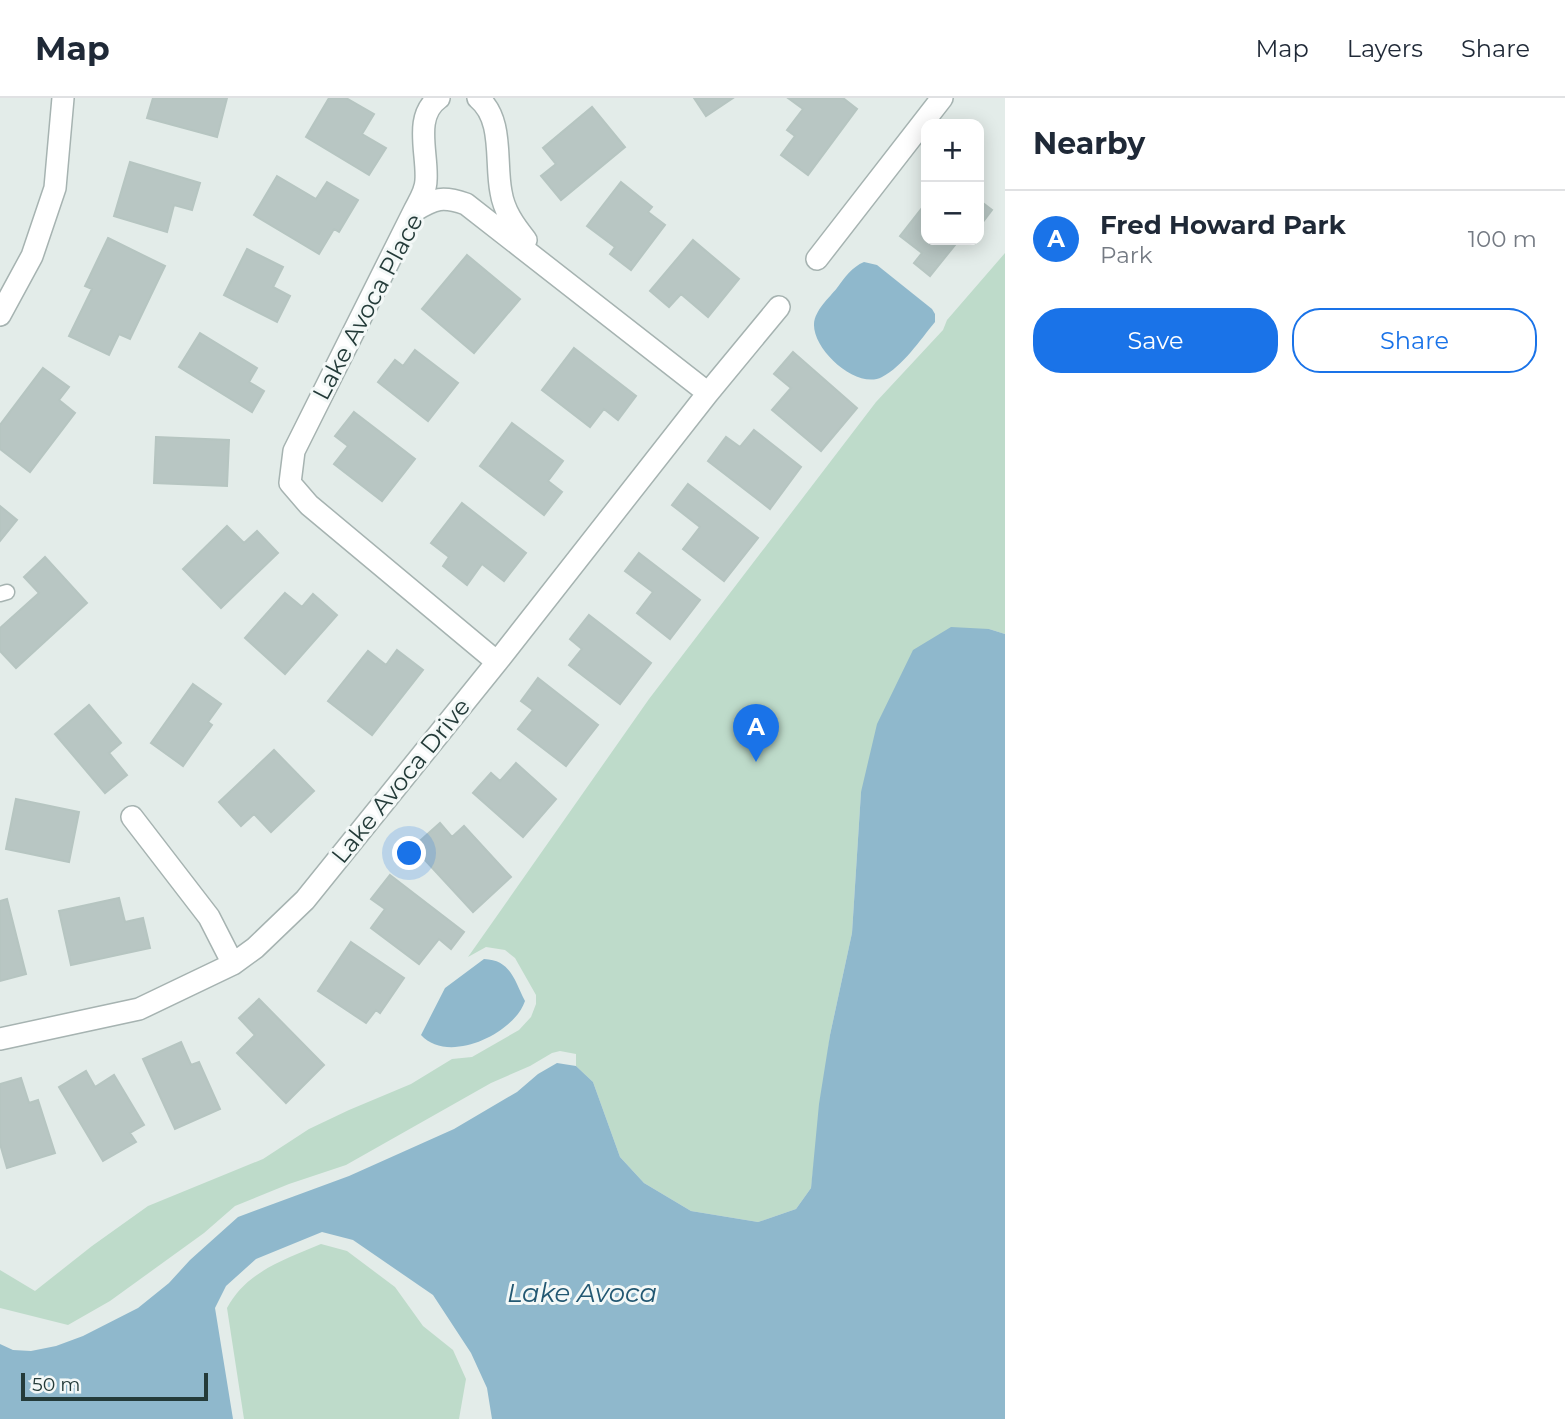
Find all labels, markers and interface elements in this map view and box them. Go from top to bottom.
text: Map [35,28,110,68]
text: Map [1255,34,1309,63]
text: Layers [1347,34,1423,63]
text: Share [1461,34,1530,63]
map controls [921,119,984,245]
button: + [921,119,984,182]
text: Nearby [1033,125,1145,162]
button: − [921,182,984,245]
street label: Lake Avoca Place [306,209,429,405]
text: Fred Howard Park [1100,209,1346,241]
text: A [1047,225,1065,253]
text: 100 m [1468,225,1537,253]
text: Park [1100,241,1153,269]
button: Save [1033,308,1278,373]
button: Share [1292,308,1537,373]
street label: Lake Avoca Drive [325,692,476,869]
pin: A [733,704,779,762]
your location [392,836,426,870]
water label: Lake Avoca [507,1277,657,1309]
scale bar [21,1370,208,1402]
text: 50 m [32,1373,80,1396]

